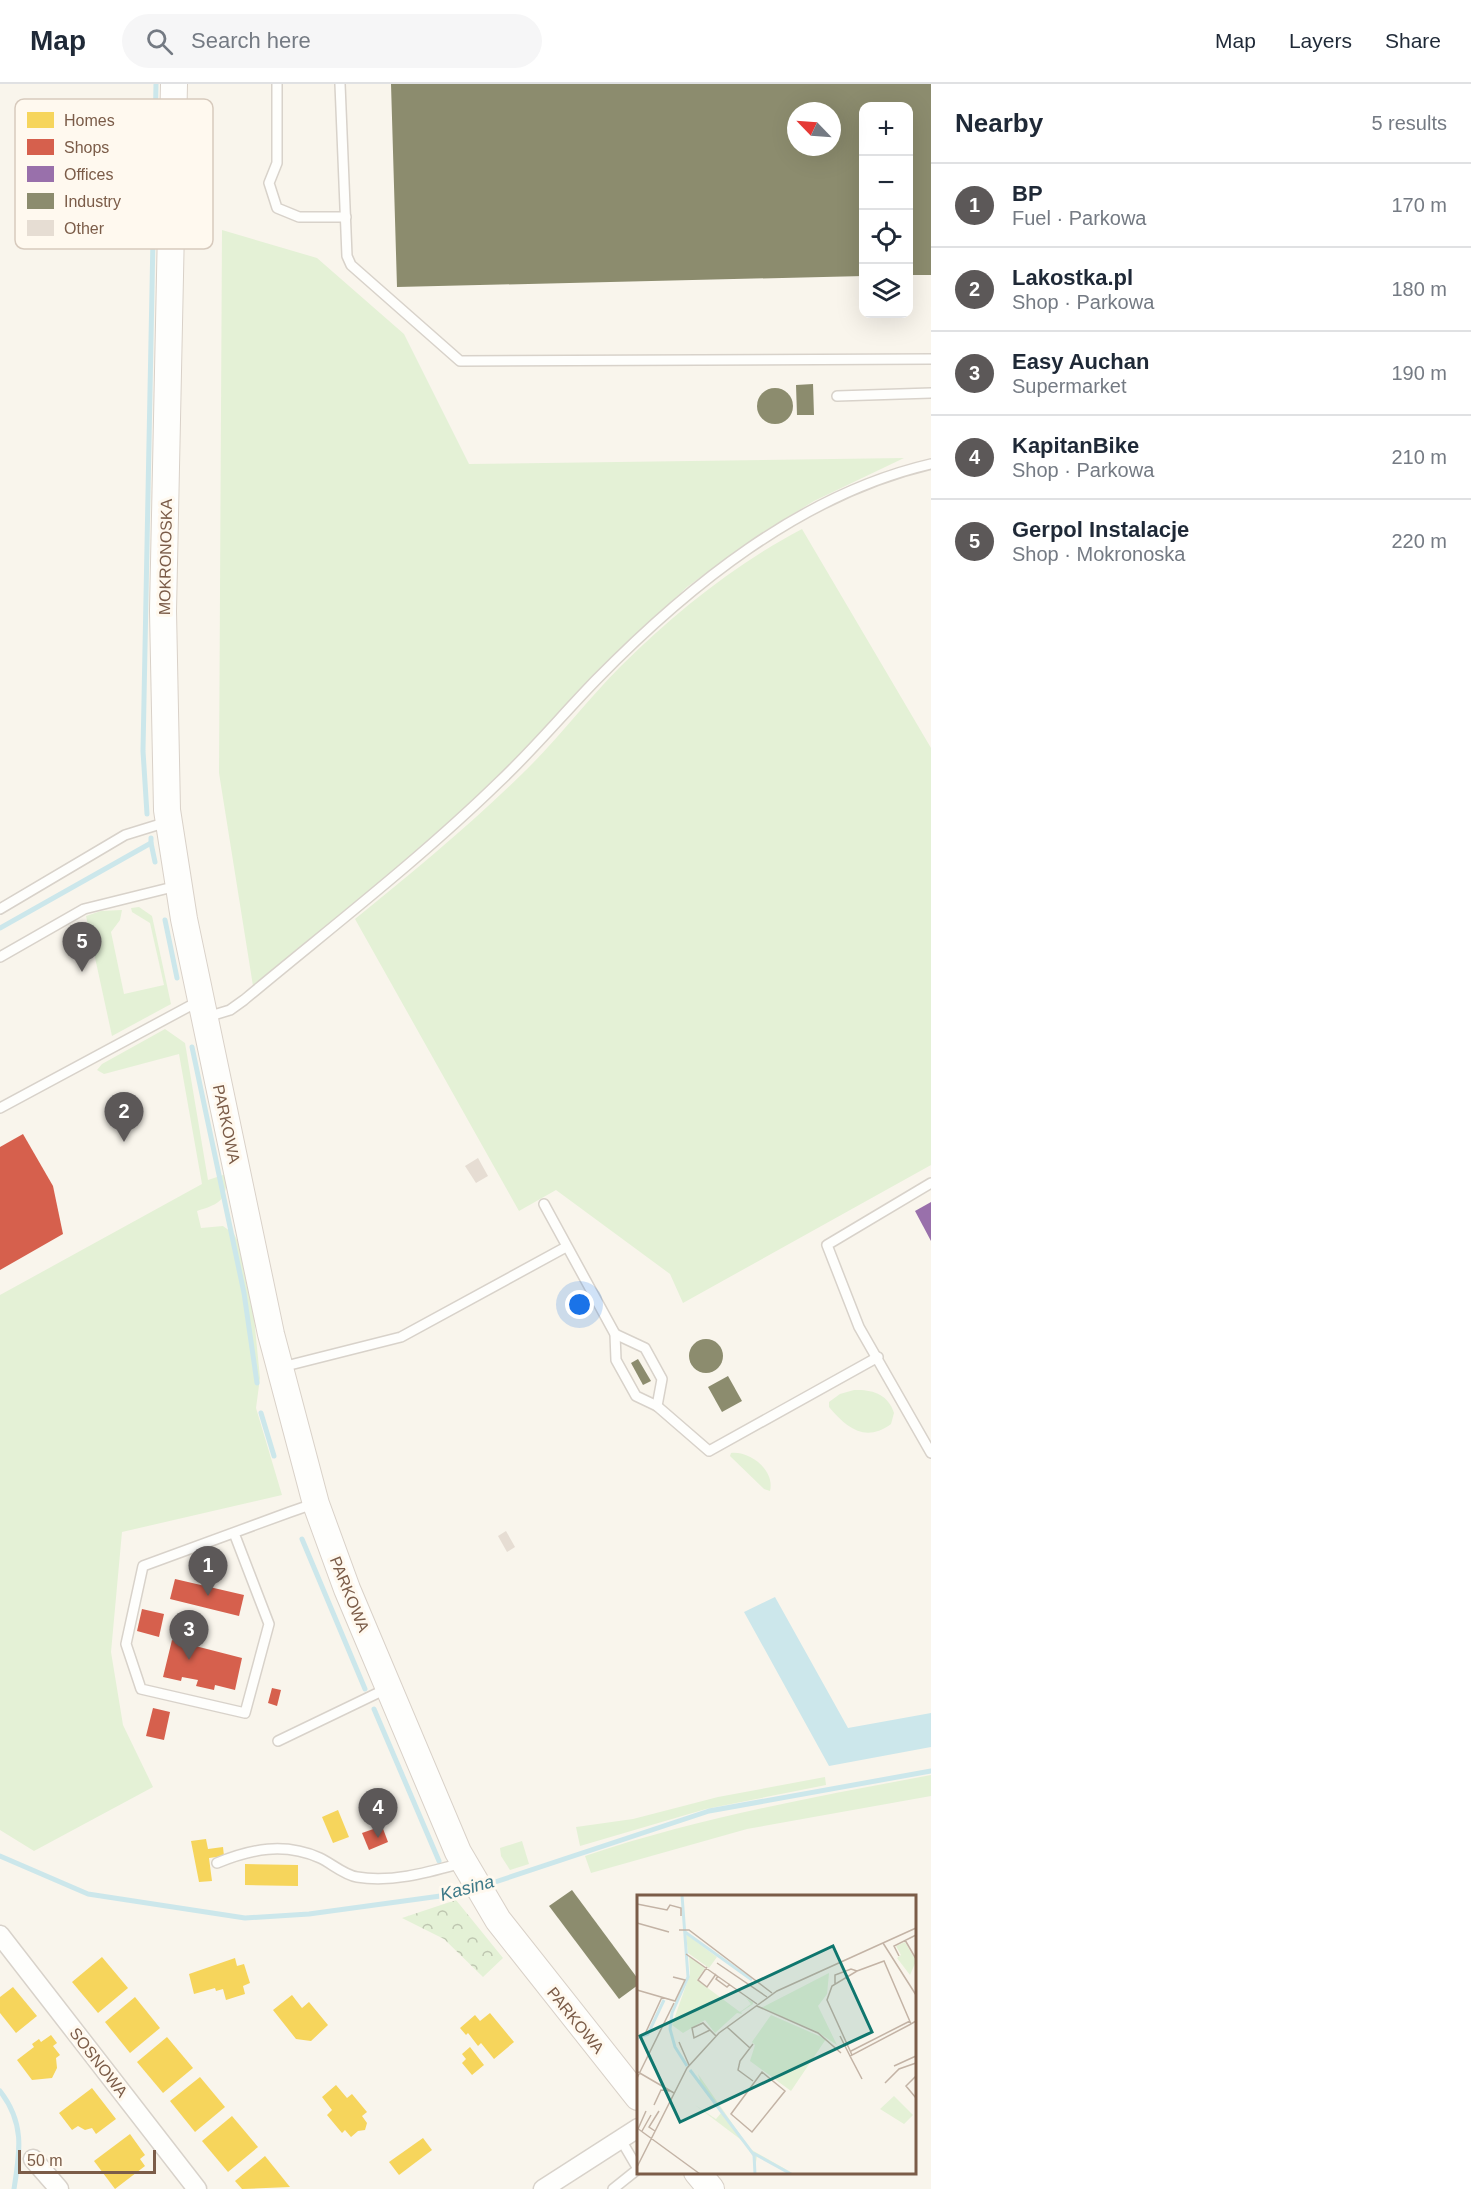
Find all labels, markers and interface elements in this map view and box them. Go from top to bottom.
search box [122,14,542,68]
text: Map [30,25,86,56]
icon: search [143,25,176,58]
text: Search here [191,28,311,53]
text: Map [1215,29,1256,52]
text: Layers [1289,29,1352,52]
text: Share [1385,29,1441,52]
legend [15,99,213,249]
north arrow [787,102,841,156]
map controls [859,102,913,318]
button: + [859,102,913,156]
text: Nearby [955,108,1043,138]
text: Homes [64,112,115,129]
text: 5 results [1371,112,1447,134]
text: Shops [64,139,109,156]
button: − [859,156,913,210]
text: Offices [64,166,114,183]
text: BP [1012,181,1043,206]
text: Industry [64,193,121,210]
text: 1 [969,194,980,216]
text: 170 m [1391,194,1447,216]
text: Fuel · Parkowa [1012,207,1147,229]
button: locate [859,210,913,264]
text: Other [64,220,105,237]
button: layers [859,264,913,318]
text: Lakostka.pl [1012,265,1133,290]
text: 2 [969,278,980,300]
text: 180 m [1391,278,1447,300]
text: Shop · Parkowa [1012,291,1154,313]
text: Easy Auchan [1012,349,1149,374]
text: 3 [969,362,980,384]
text: 190 m [1391,362,1447,384]
text: Supermarket [1012,375,1127,397]
text: KapitanBike [1012,433,1139,458]
text: 4 [969,446,980,468]
text: 210 m [1391,446,1447,468]
text: Shop · Parkowa [1012,459,1154,481]
street label: MOKRONOSKA [156,498,175,615]
text: Gerpol Instalacje [1012,517,1189,542]
text: 5 [969,530,980,552]
text: 220 m [1391,530,1447,552]
text: Shop · Mokronoska [1012,543,1185,565]
pin: 5 [62,922,101,972]
street label: PARKOWA [210,1083,243,1165]
pin: 2 [104,1092,144,1142]
your location [565,1290,594,1319]
pin: 1 [188,1546,228,1596]
street label: PARKOWA [327,1554,373,1635]
pin: 3 [170,1610,208,1660]
pin: 4 [358,1788,398,1838]
water label: Kasina [438,1871,496,1905]
inset map [637,1895,916,2174]
street label: PARKOWA [544,1984,608,2057]
street label: SOSNOWA [66,2024,131,2100]
scale bar [18,2147,156,2174]
text: 50 m [27,2152,63,2169]

